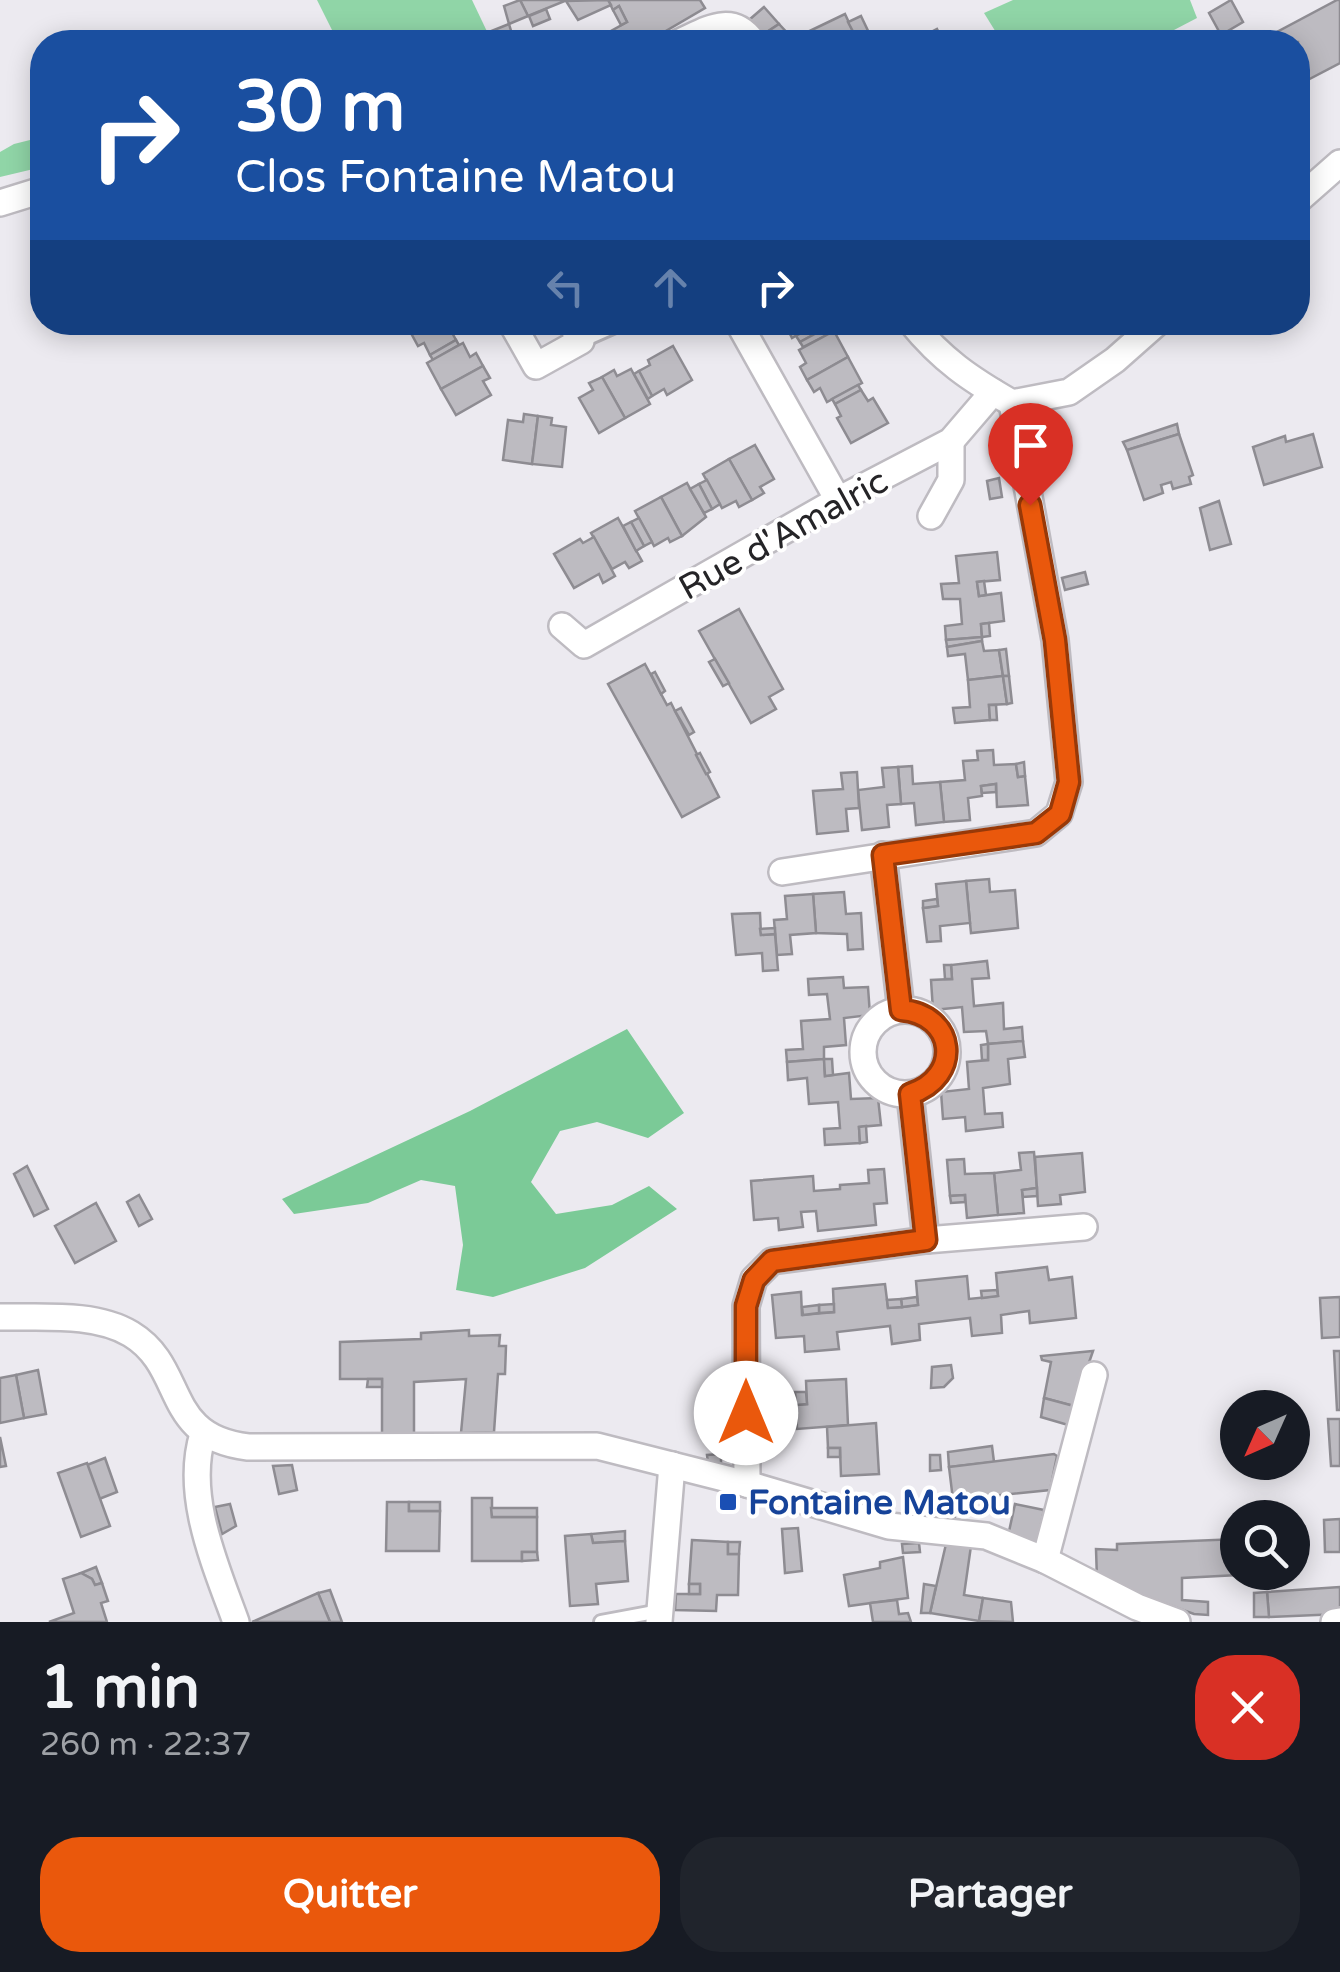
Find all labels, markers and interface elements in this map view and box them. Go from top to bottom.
text: 30 m [235,66,405,150]
icon: right [70,70,200,200]
text: Clos Fontaine Matou [235,151,676,205]
icon: left [538,260,593,315]
icon: ahead [643,260,698,315]
icon: right [748,260,803,315]
pin [988,403,1073,506]
icon: arrive [1003,418,1058,473]
street label: Rue d'Amalric [672,460,895,610]
position arrow [694,1361,798,1465]
north arrow [1220,1390,1310,1480]
map controls [1220,1390,1310,1590]
place label: Fontaine Matou [748,1482,1011,1524]
marker: Fontaine Matou [717,1491,739,1513]
button: search [1220,1500,1310,1590]
text: 1 min [40,1652,200,1724]
button: close [1195,1655,1300,1760]
text: 260 m · 22:37 [40,1726,252,1764]
button: Quitter [40,1837,660,1952]
button: Partager [680,1837,1300,1952]

